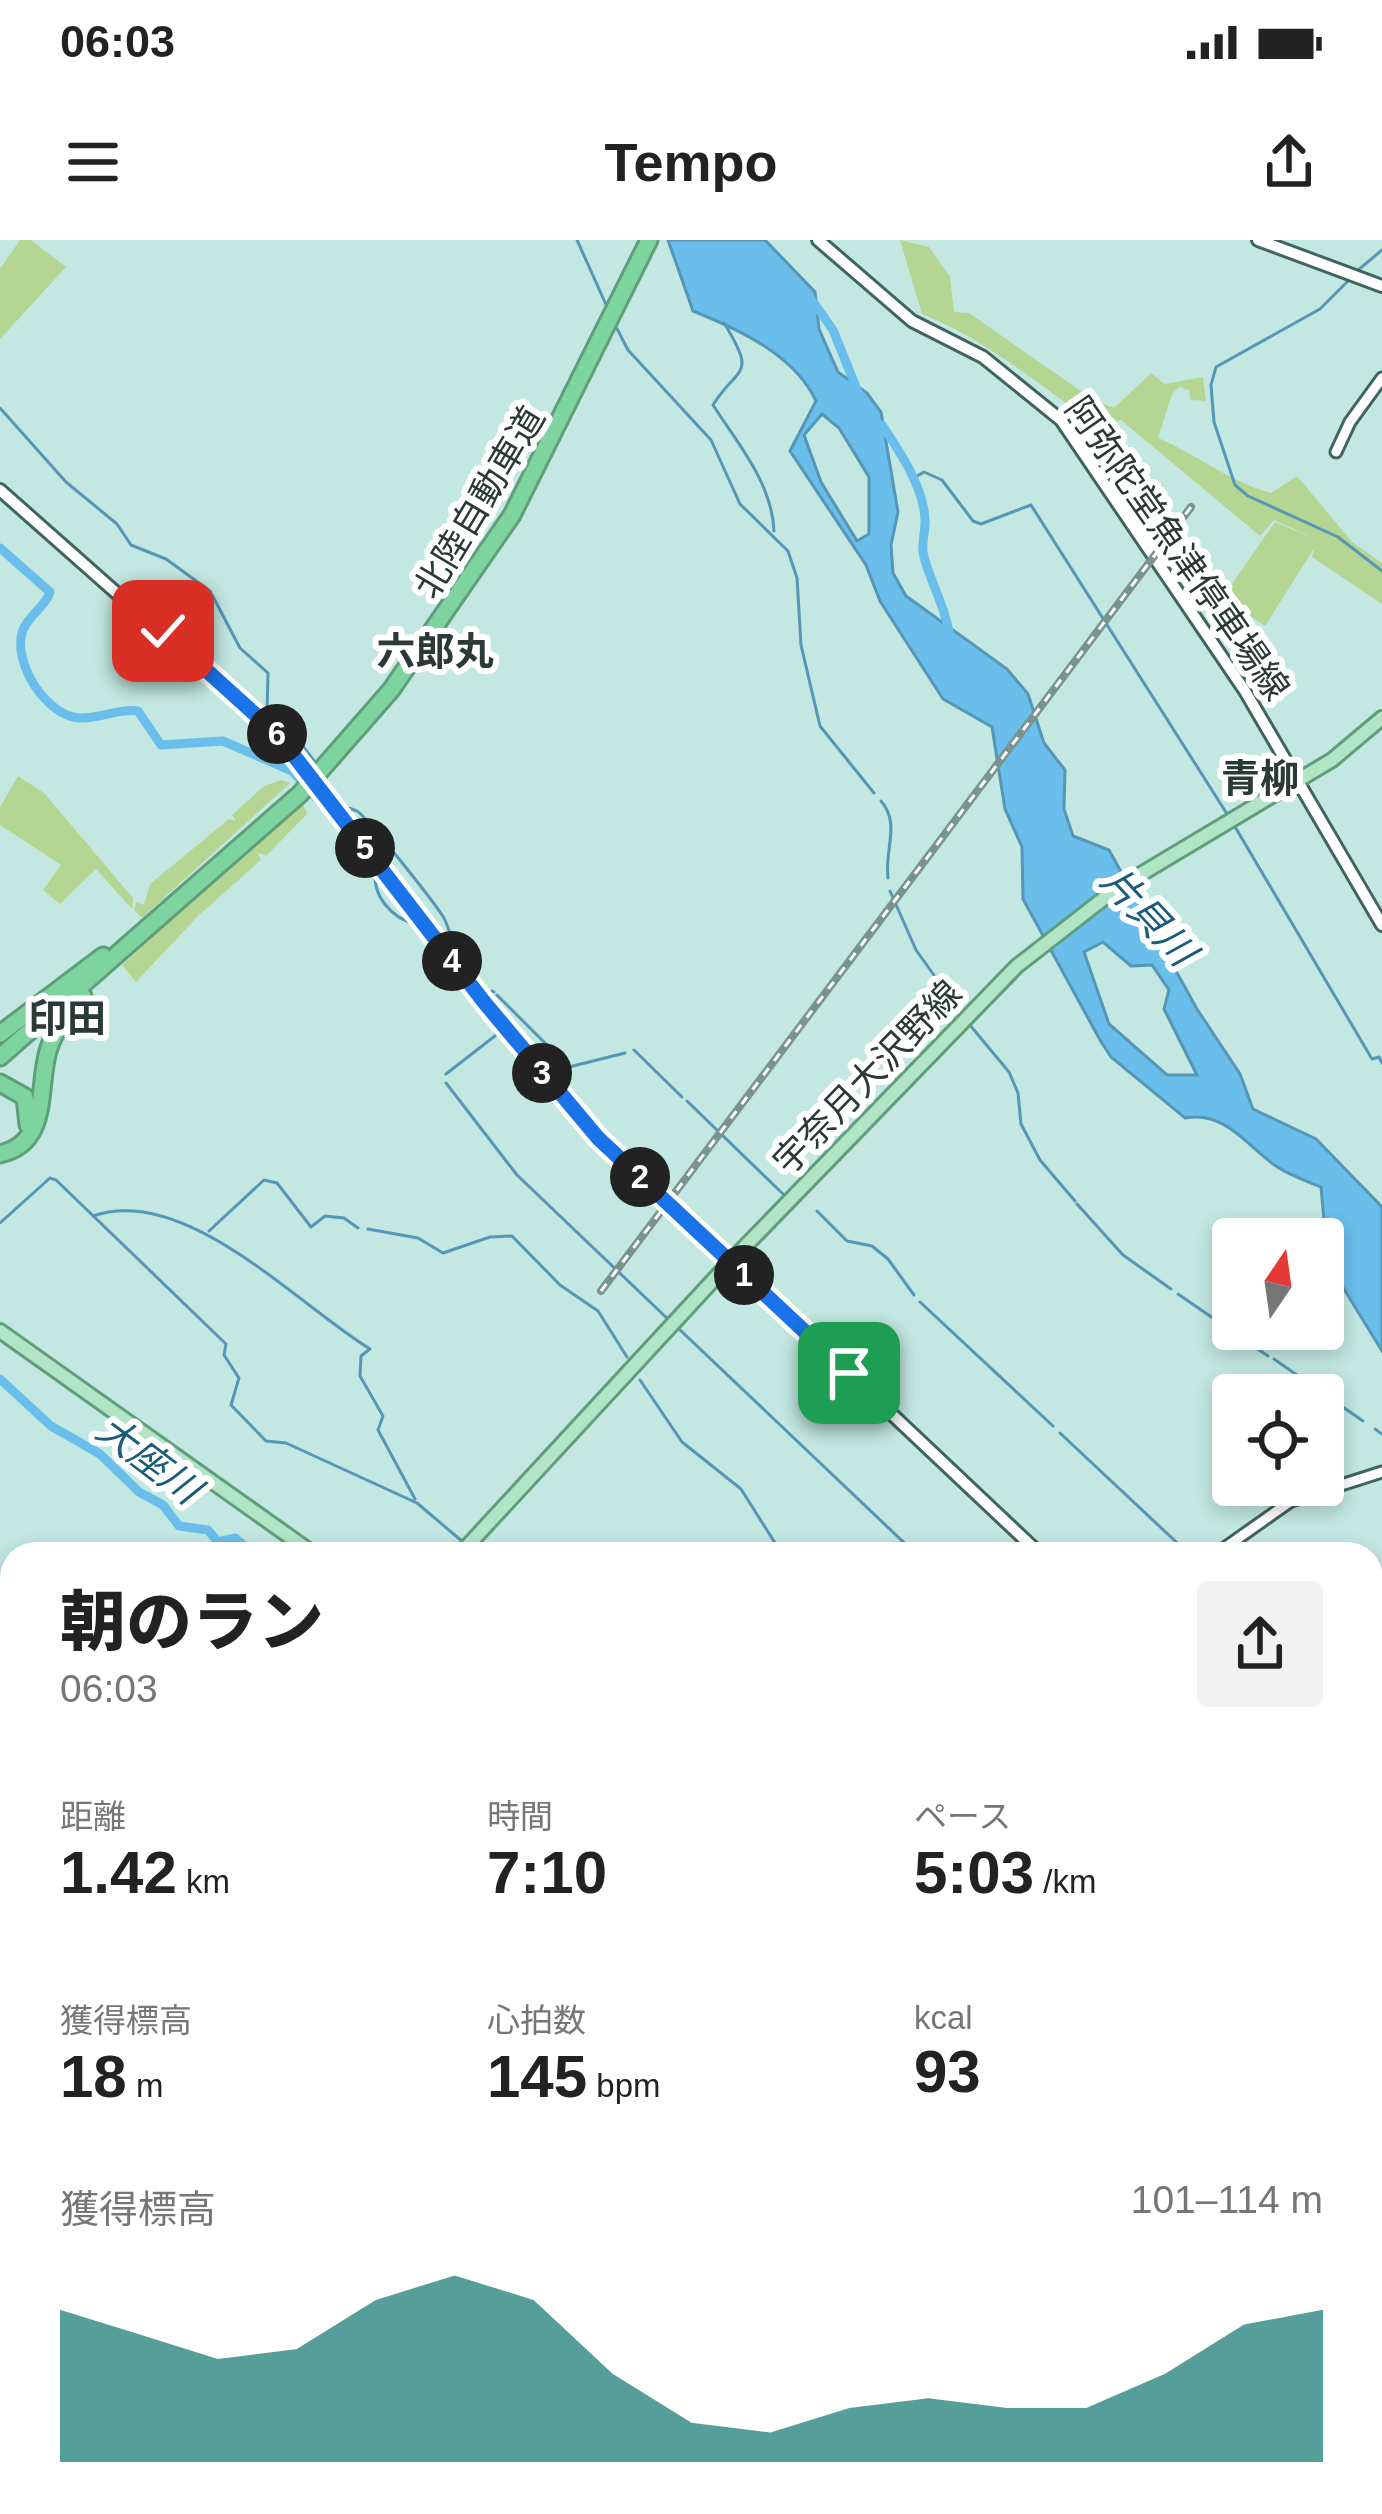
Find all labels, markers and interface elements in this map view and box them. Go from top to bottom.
text: 06:03 [60,16,175,67]
icon: menu [60,129,126,195]
icon: share [1256,129,1322,195]
text: Tempo [605,132,778,192]
street label: 阿弥陀堂魚津停車場線 [1058,389,1298,707]
street label: 北陸自動車道 [406,399,553,605]
pin [112,580,214,682]
icon: check [130,598,196,664]
district label: 六郎丸 [376,630,494,673]
pin: 6 [247,704,307,764]
text: 6 [268,715,286,752]
district label: 青柳 [1221,757,1299,800]
pin: 5 [335,818,395,878]
text: 5 [356,829,374,866]
water label: 片貝川 [1093,859,1207,977]
pin: 4 [422,931,482,991]
text: 4 [443,942,461,979]
street label: 宇奈月大沢野線 [765,972,970,1182]
district label: 印田 [28,997,106,1040]
pin: 3 [512,1043,572,1103]
text: 3 [533,1054,551,1091]
pin: 2 [610,1147,670,1207]
text: 2 [631,1158,649,1195]
north arrow [1212,1218,1344,1350]
map controls [1212,1218,1344,1506]
pin: 1 [714,1245,774,1305]
text: 1 [735,1256,753,1293]
pin [798,1322,900,1424]
icon: arrive [816,1340,882,1406]
button: locate [1212,1374,1344,1506]
water label: 大座川 [89,1407,212,1514]
button: share [1197,1581,1323,1707]
text: 朝のラン [60,1585,324,1659]
text: 06:03 [60,1667,158,1710]
text: 距離 [60,1798,126,1835]
text: 時間 [487,1798,553,1835]
text: ペース [914,1798,1011,1835]
text: 1.42 [60,1839,177,1906]
text: 7:10 [487,1839,607,1906]
text: 5:03 [914,1839,1034,1906]
text: km [177,1863,230,1900]
text: /km [1034,1863,1096,1900]
text: kcal [914,1999,973,2036]
text: 獲得標高 [60,2002,192,2039]
text: 心拍数 [487,2002,586,2039]
text: 93 [914,2038,981,2105]
text: 18 [60,2043,127,2110]
text: 145 [487,2043,587,2110]
text: m [127,2067,163,2104]
text: bpm [587,2067,660,2104]
text: 101–114 m [1131,2178,1323,2221]
text: 獲得標高 [60,2188,216,2231]

